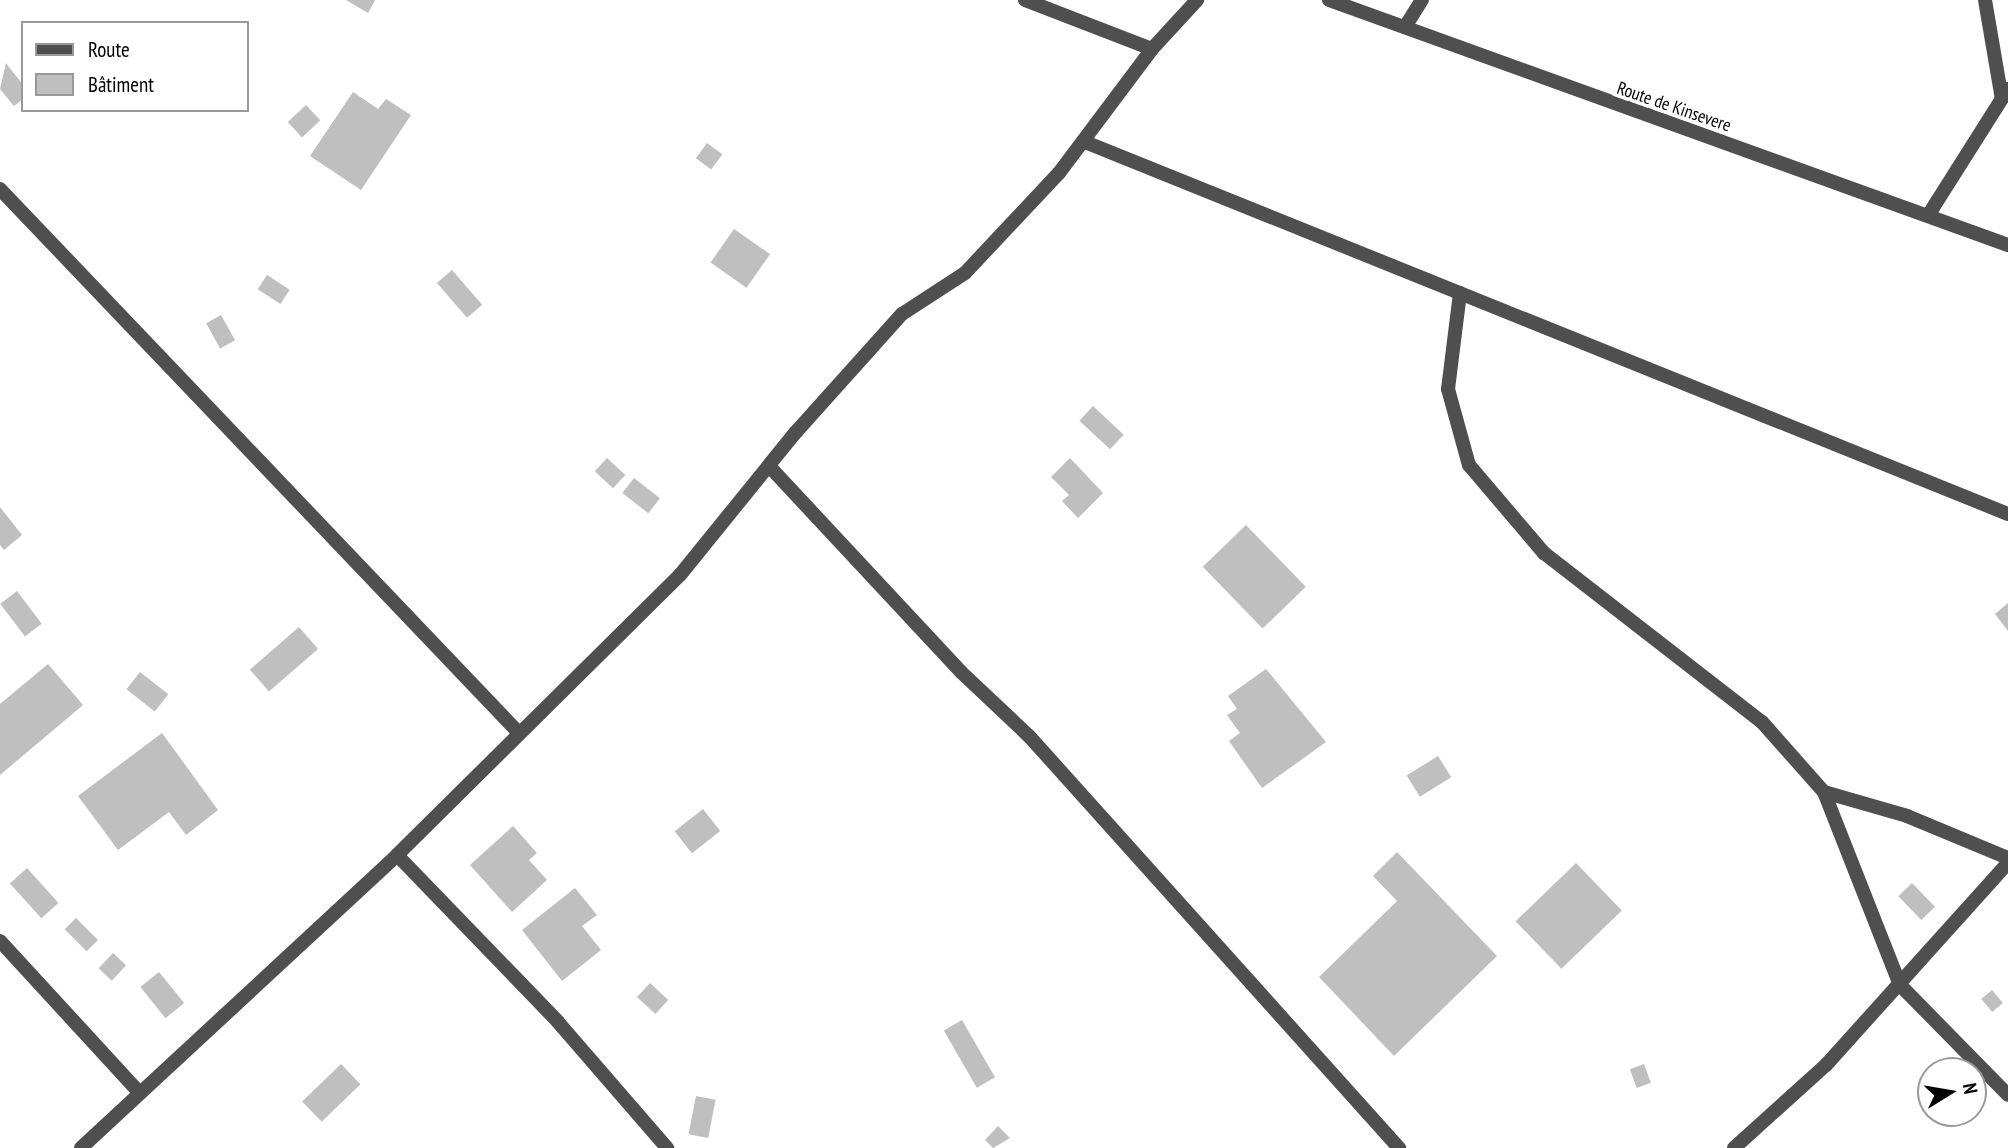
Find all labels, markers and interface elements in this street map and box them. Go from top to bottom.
legend [21,21,248,112]
text: Route [88,36,130,63]
text: Bâtiment [88,71,154,98]
street label: Route de Kinsevere [1614,77,1734,137]
north arrow [1917,1057,1987,1127]
text: N [1958,1081,1983,1096]

